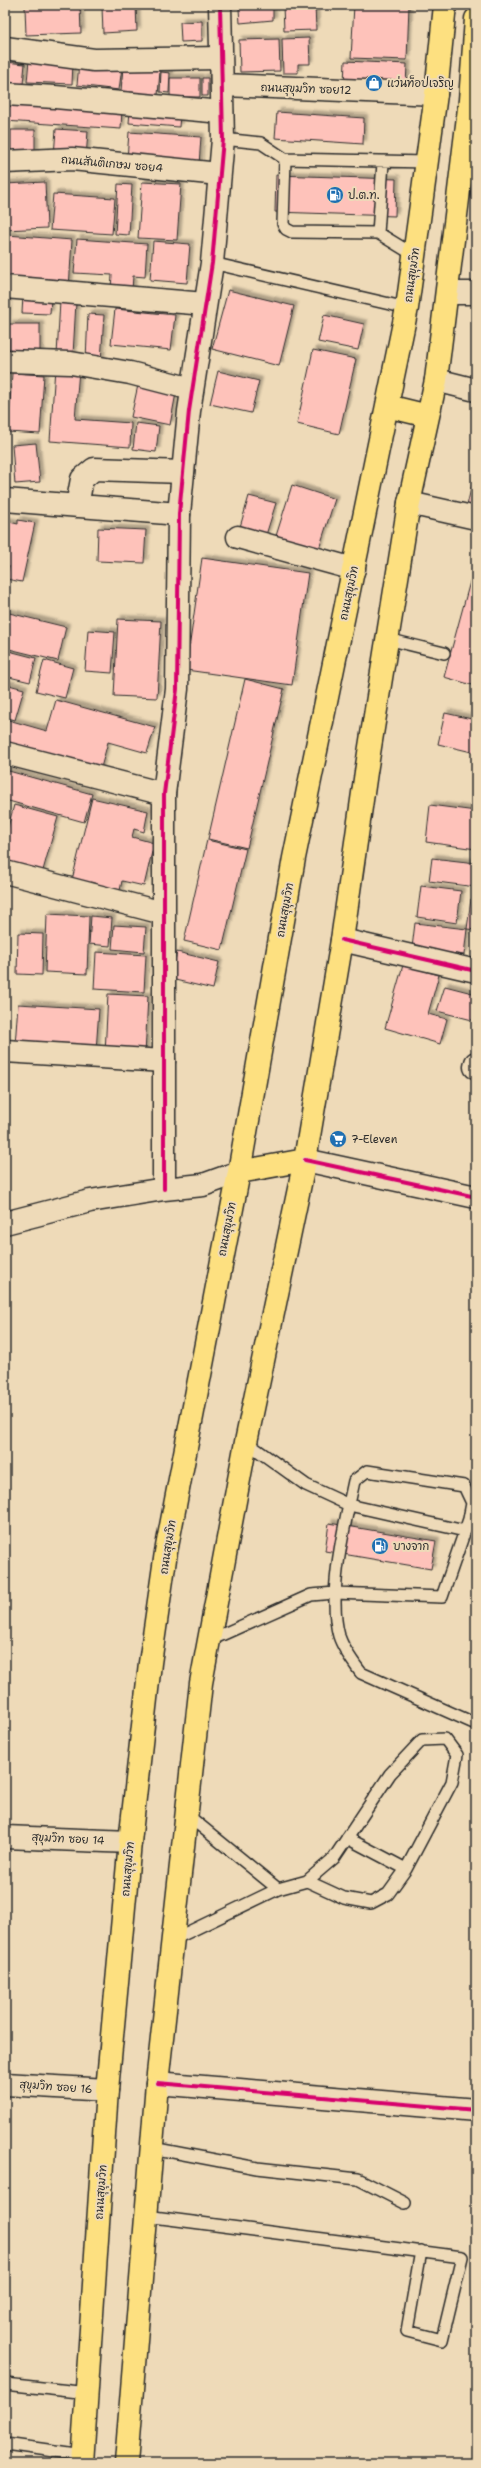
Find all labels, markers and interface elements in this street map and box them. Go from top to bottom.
shop icon: แว่นท็อปเจริญ [364,73,384,93]
place label: แว่นท็อปเจริญ [387,75,454,91]
street label: ถนนสุขุมวิท ซอย12 [260,80,352,99]
street label: ถนนสันติเกษม ซอย4 [60,152,164,176]
fuel station icon: ป.ต.ท. [325,185,345,205]
place label: ป.ต.ท. [348,188,380,203]
street label: ถนนสุขุมวิท [401,247,424,303]
street label: ถนนสุขุมวิท [336,565,363,622]
street label: ถนนสุขุมวิท [273,882,298,939]
supermarket icon: 7-Eleven [328,1129,348,1149]
place label: 7-Eleven [351,1132,398,1147]
street label: ถนนสุขุมวิท [214,1201,241,1258]
street label: ถนนสุขุมวิท [156,1519,181,1575]
fuel station icon: บางจาก [370,1536,390,1556]
place label: บางจาก [393,1539,429,1554]
street label: สุขุมวิท ซอย 14 [31,1830,105,1849]
street label: ถนนสุขุมวิท [118,1841,139,1897]
street label: สุขุมวิท ซอย 16 [19,2077,93,2098]
street label: ถนนสุขุมวิท [92,2164,111,2220]

